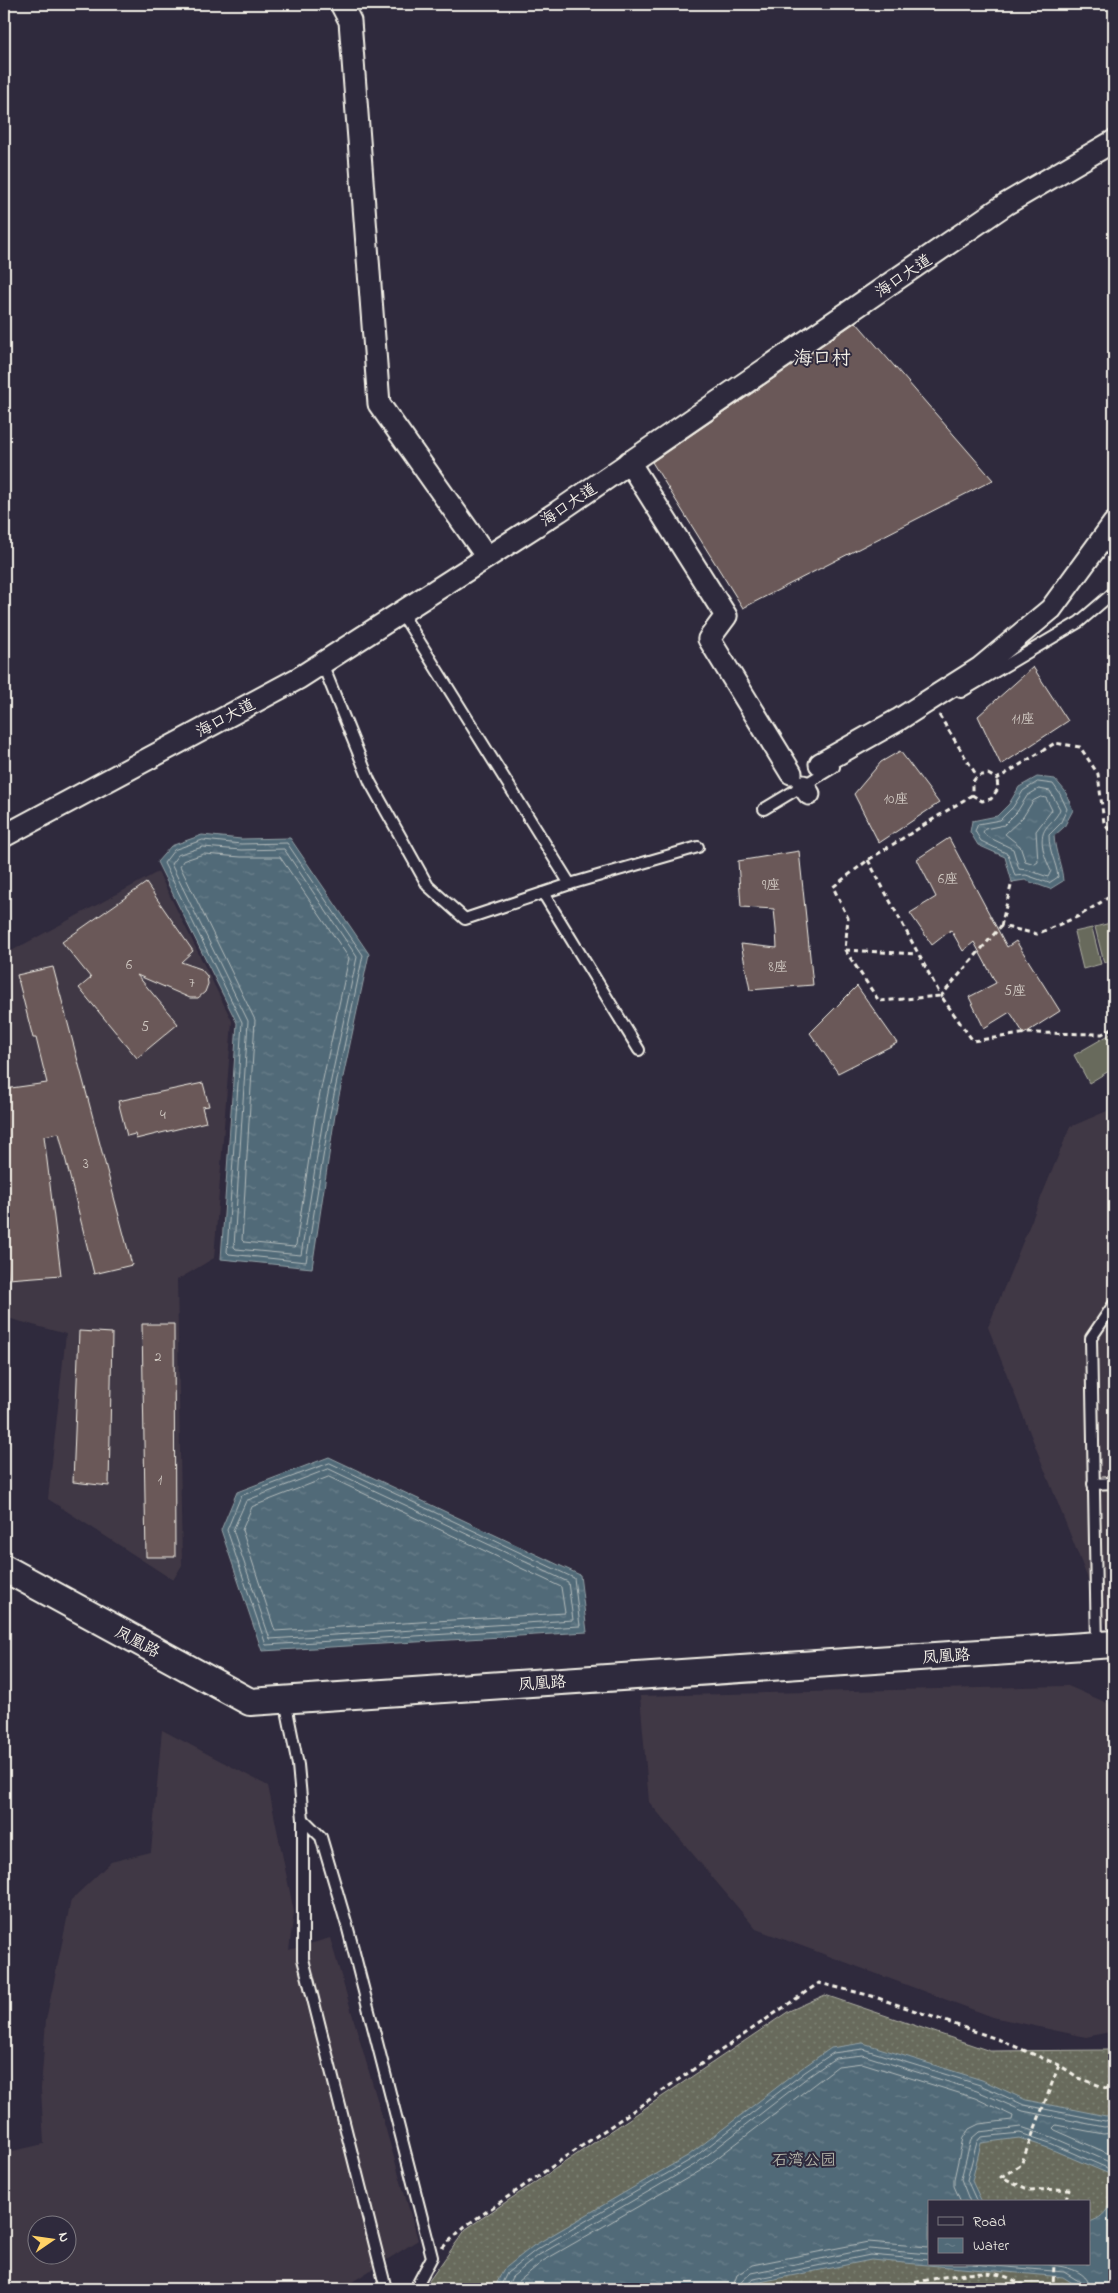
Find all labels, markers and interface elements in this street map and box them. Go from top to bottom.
street label: 海口大道 [871,249,937,305]
district label: 海口村 [793,346,851,373]
street label: 海口大道 [536,478,602,534]
street label: 海口大道 [192,693,260,744]
house number: 11座 [1012,709,1034,730]
house number: 10座 [884,789,908,810]
house number: 6座 [938,869,958,890]
house number: 9座 [762,875,780,896]
house number: 6 [126,955,132,976]
house number: 8座 [768,957,788,978]
house number: 7 [189,973,195,994]
house number: 5座 [1004,981,1026,1002]
house number: 5 [141,1017,149,1038]
house number: 4 [160,1105,166,1126]
house number: 3 [83,1154,89,1175]
house number: 2 [155,1347,162,1368]
house number: 1 [158,1470,163,1491]
street label: 凤凰路 [110,1621,164,1665]
street label: 凤凰路 [921,1643,971,1671]
street label: 凤凰路 [517,1670,567,1698]
park label: 石湾公园 [772,2149,836,2173]
legend [928,2200,1090,2266]
text: Road [973,2211,1006,2233]
north arrow [28,2216,78,2266]
text: N [52,2230,74,2244]
text: Water [973,2235,1009,2257]

